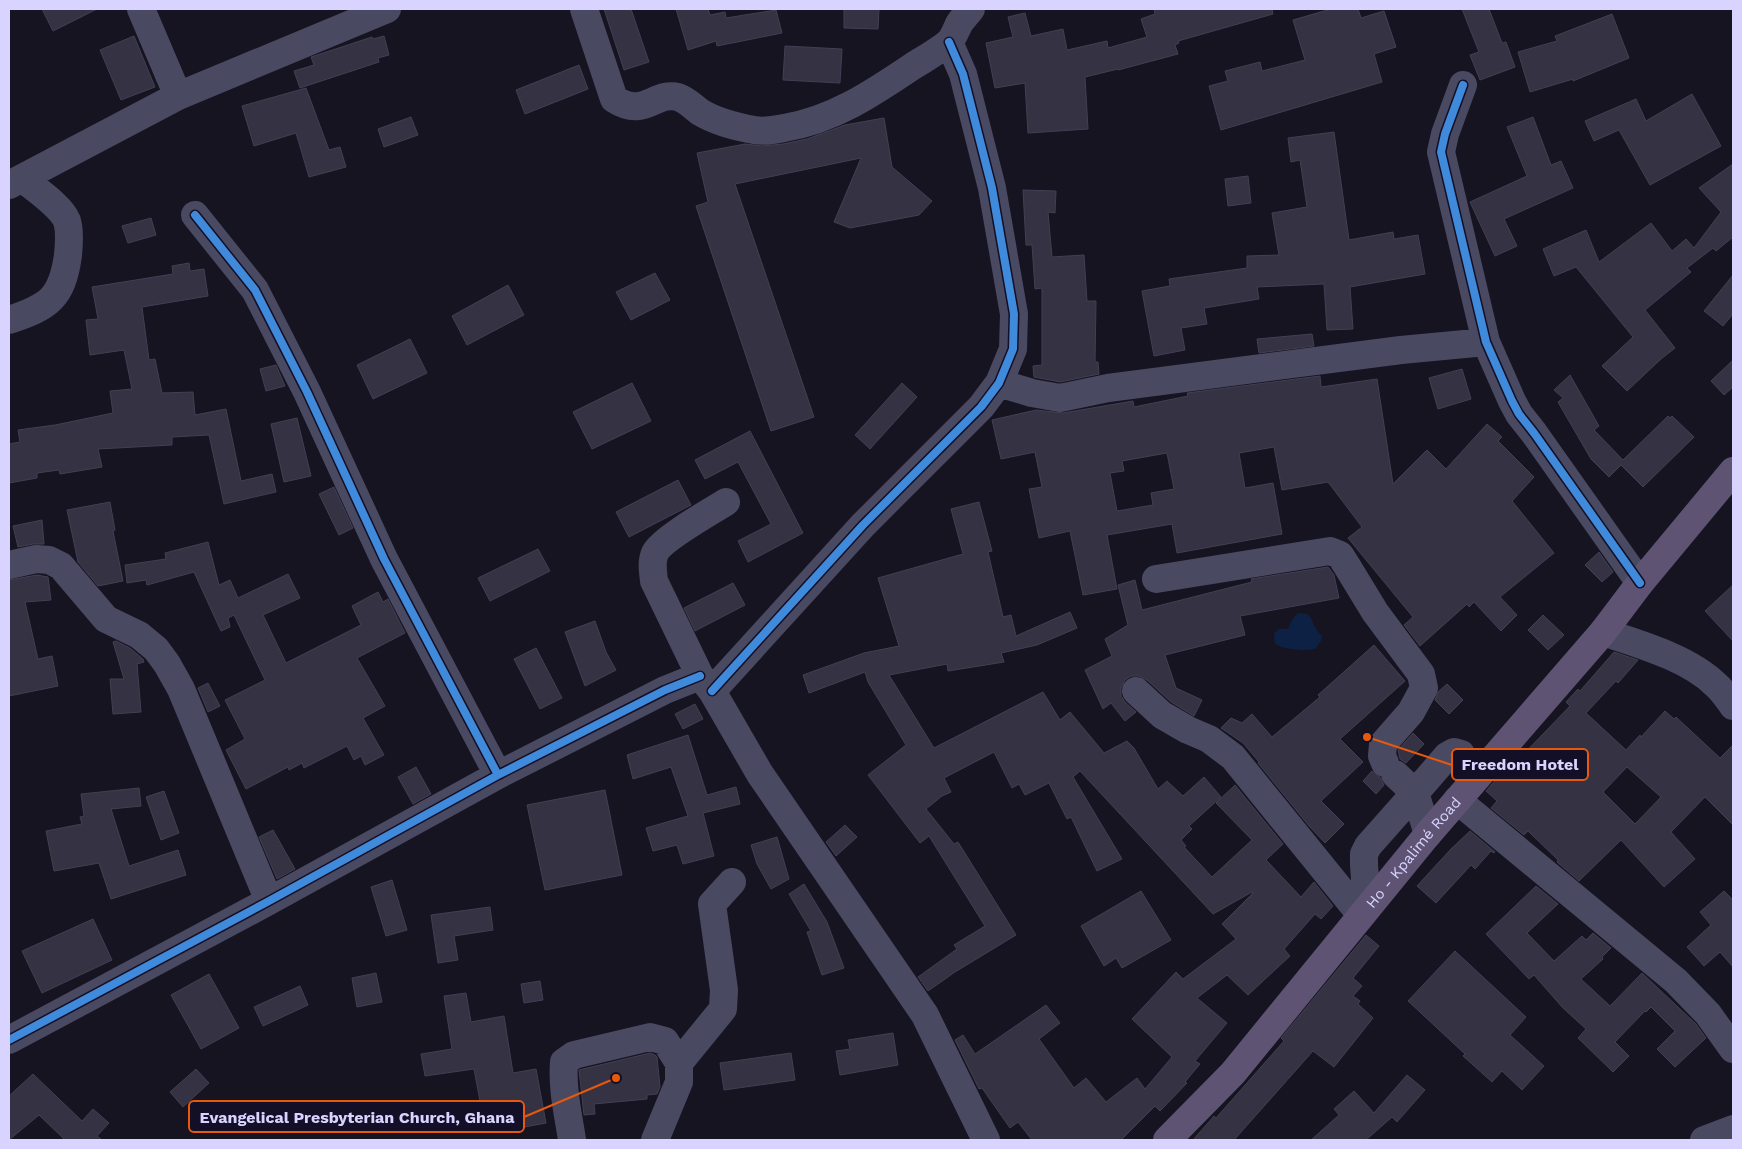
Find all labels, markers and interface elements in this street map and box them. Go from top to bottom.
callout: Freedom Hotel [1452,749,1588,780]
text: Freedom Hotel [1462,755,1579,774]
street label: Ho - Kpalimé Road [1362,793,1465,912]
callout: Evangelical Presbyterian Church, Ghana [189,1101,524,1132]
text: Evangelical Presbyterian Church, Ghana [200,1108,515,1127]

